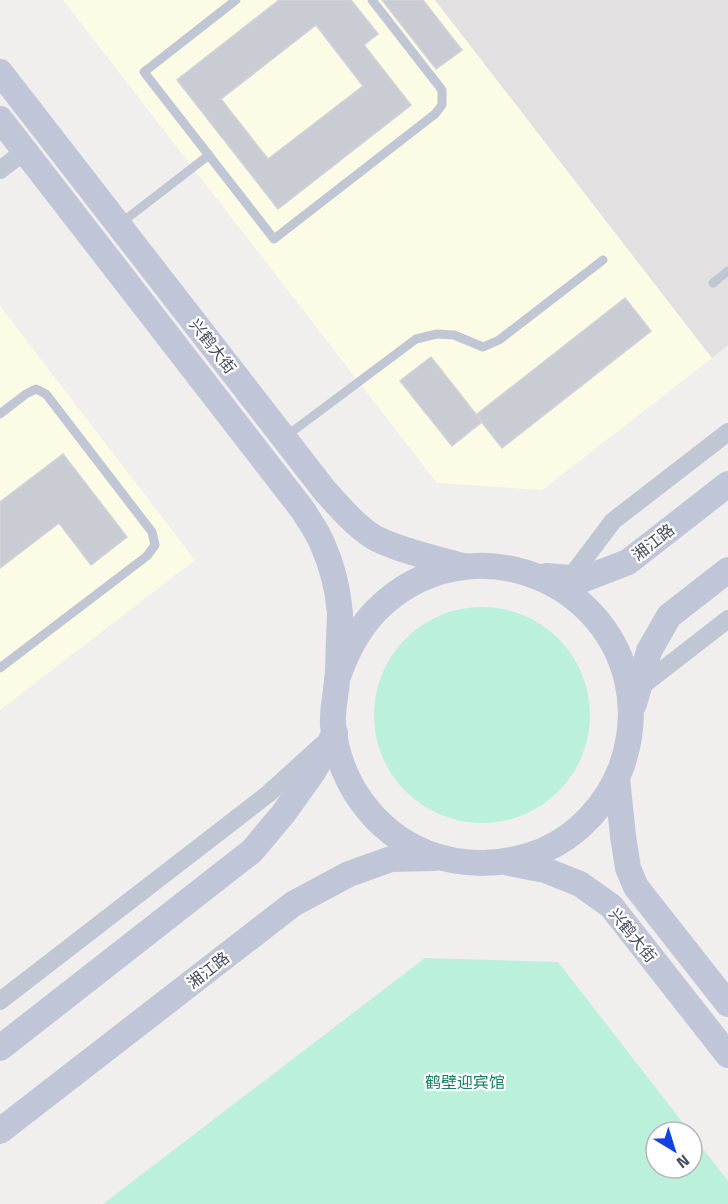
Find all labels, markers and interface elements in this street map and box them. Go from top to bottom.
street label: 兴鹤大街 [184,313,242,379]
street label: 湘江路 [627,518,679,566]
street label: 兴鹤大街 [604,903,662,967]
street label: 湘江路 [182,946,234,994]
park label: 鹤壁迎宾馆 [425,1070,505,1094]
north arrow [644,1120,704,1180]
text: N [671,1149,695,1175]

